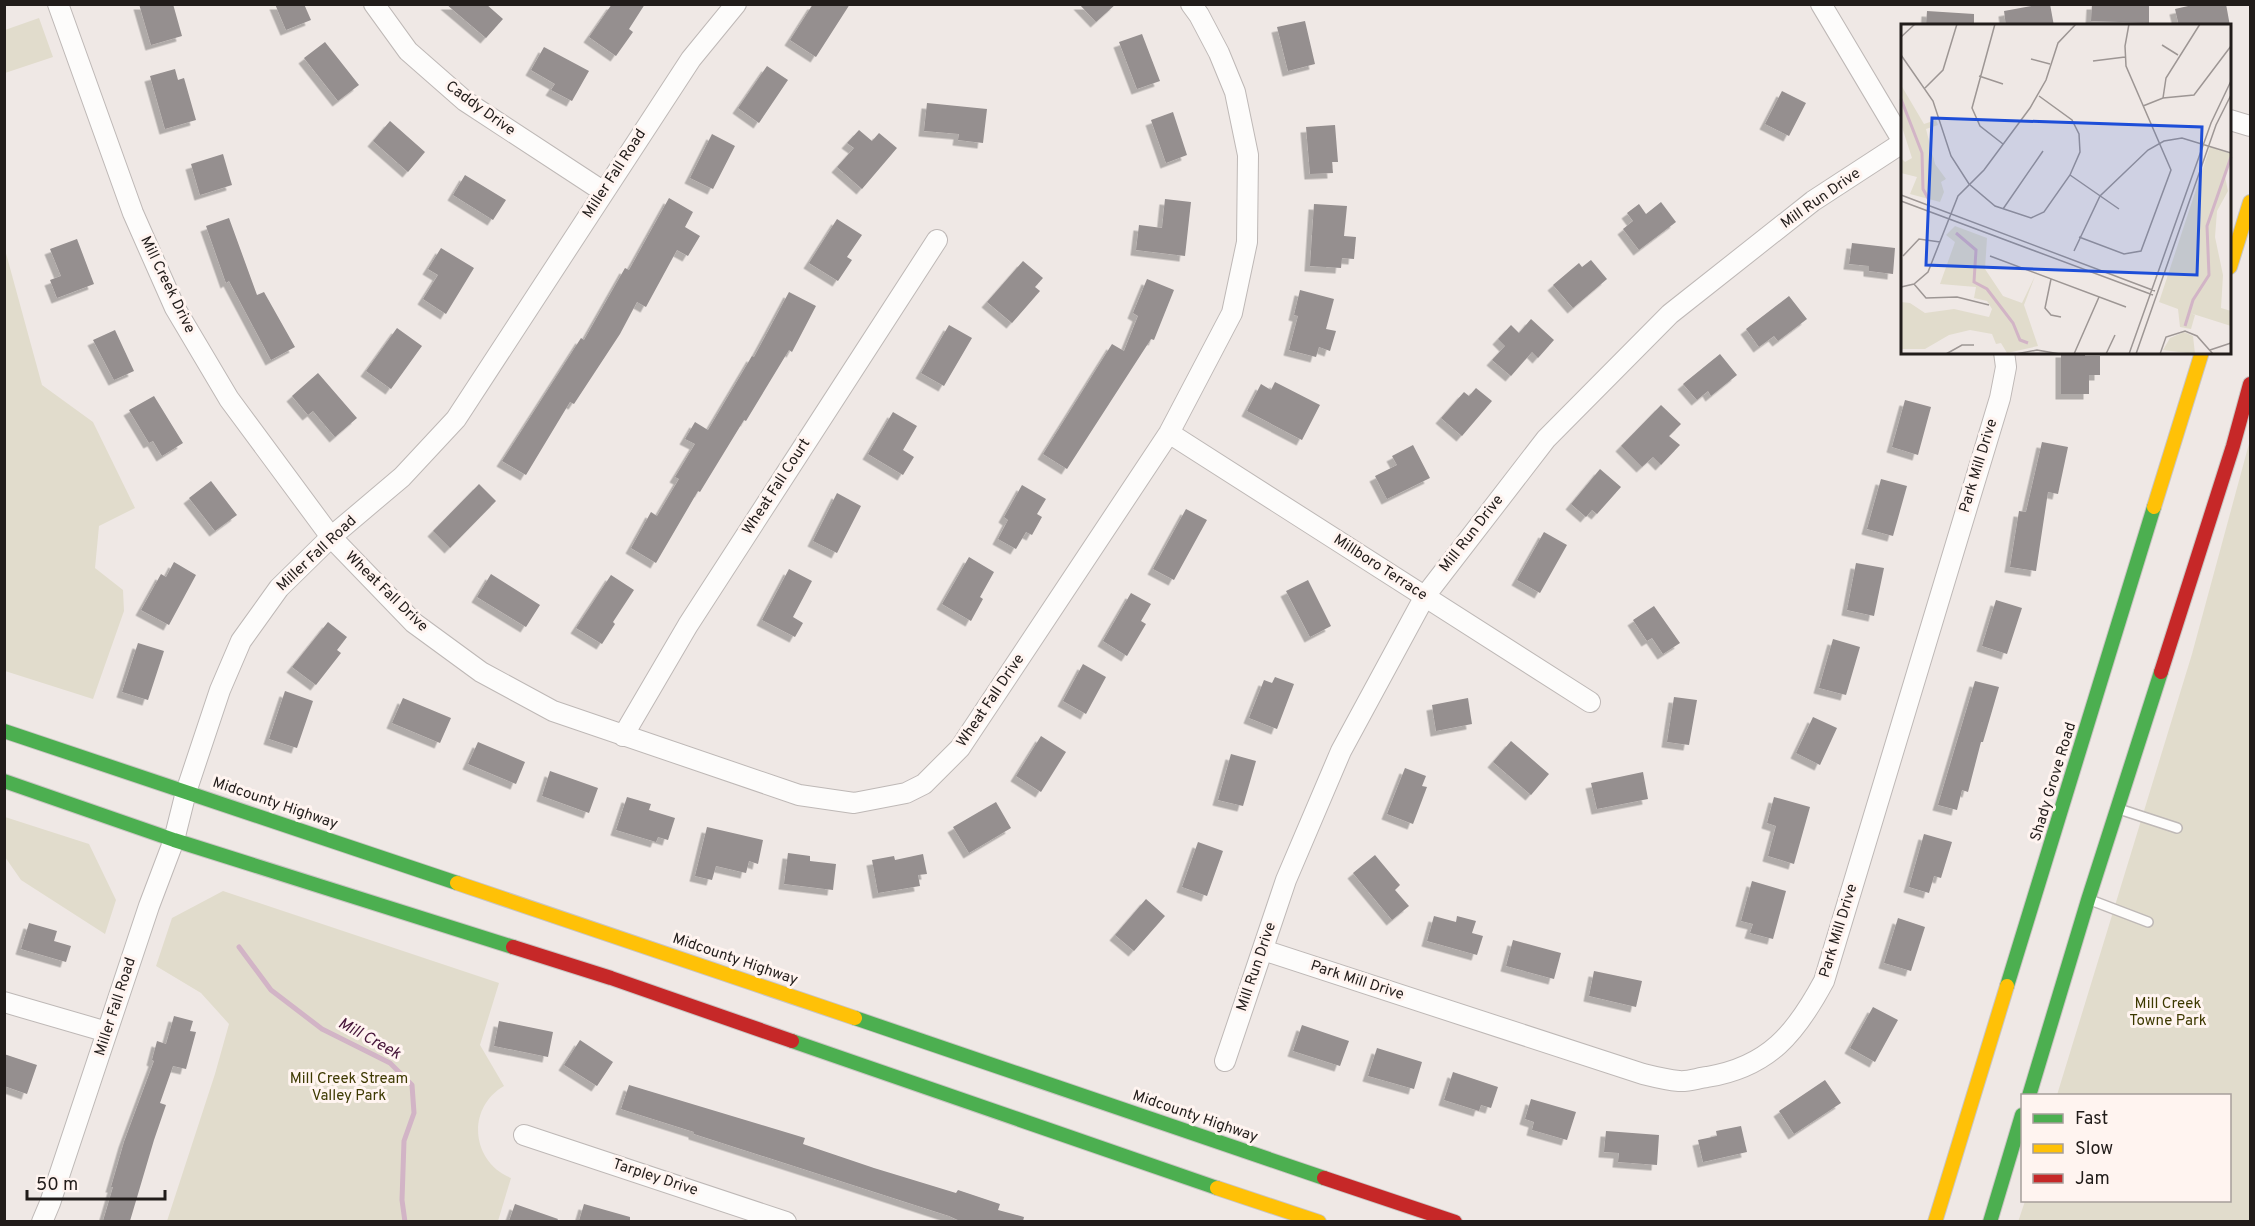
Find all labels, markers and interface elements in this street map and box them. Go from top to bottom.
inset map [1901,24,2231,354]
street label: Caddy Drive [441,77,519,141]
street label: Miller Fall Road [579,126,651,222]
street label: Mill Run Drive [1777,165,1865,233]
street label: Mill Creek Drive [135,233,199,337]
street label: Park Mill Drive [1956,417,2002,515]
street label: Wheat Fall Court [739,435,815,539]
street label: Mill Run Drive [1436,491,1508,577]
street label: Miller Fall Road [273,512,361,596]
street label: Millboro Terrace [1329,531,1431,605]
street label: Wheat Fall Drive [340,548,432,636]
street label: Wheat Fall Drive [953,651,1029,751]
street label: Shady Grove Road [2027,720,2081,844]
street label: Midcounty Highway [210,774,340,834]
street label: Park Mill Drive [1816,882,1862,980]
street label: Mill Run Drive [1233,920,1281,1014]
street label: Midcounty Highway [670,930,800,990]
street label: Miller Fall Road [91,955,141,1059]
street label: Park Mill Drive [1308,957,1406,1005]
park label: Mill Creek Towne Park [2129,995,2207,1031]
water label: Mill Creek [334,1014,405,1065]
park label: Mill Creek Stream Valley Park [290,1070,408,1106]
street label: Midcounty Highway [1130,1087,1260,1147]
legend [2021,1094,2231,1202]
text: Fast [2075,1108,2108,1131]
text: Slow [2075,1138,2113,1161]
street label: Tarpley Drive [610,1155,700,1201]
scale bar [27,1163,165,1201]
text: Jam [2075,1168,2110,1191]
text: 50 m [36,1174,78,1197]

